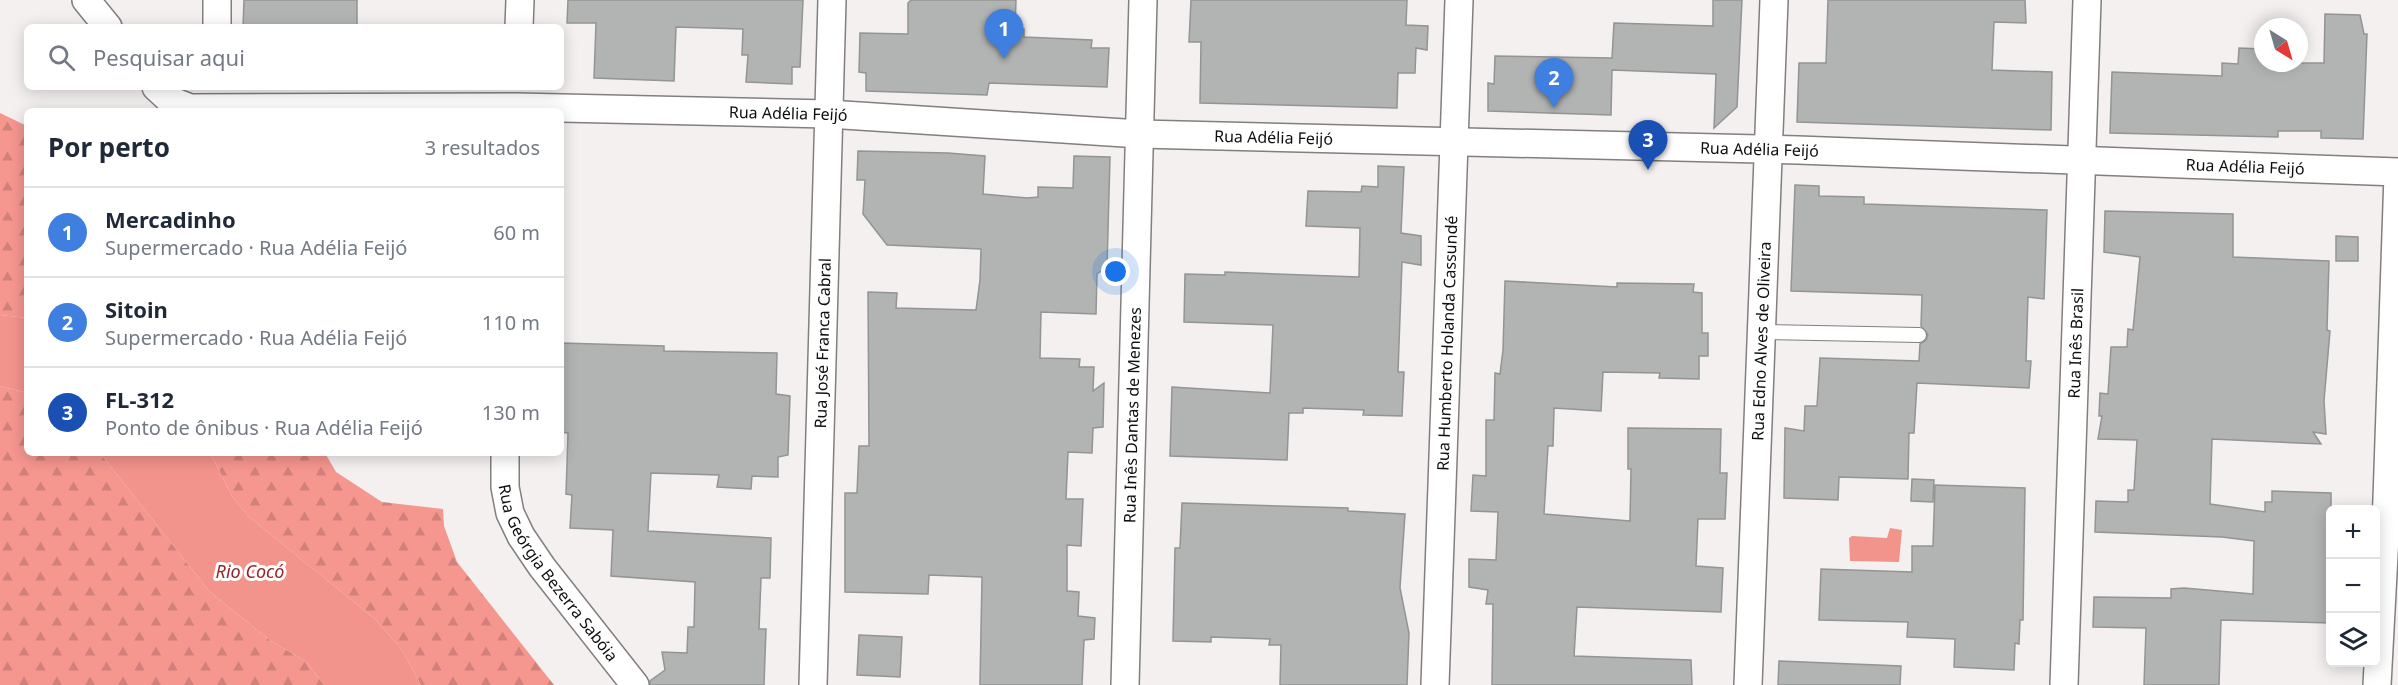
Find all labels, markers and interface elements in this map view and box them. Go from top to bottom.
pin: 1 [984,10,1024,59]
north arrow [2254,18,2308,72]
search box [24,24,564,90]
icon: search [45,41,78,74]
text: Pesquisar aqui [93,42,245,72]
pin: 2 [1534,58,1574,108]
street label: Rua Adélia Feijó [729,101,848,126]
pin: 3 [1628,120,1668,170]
street label: Rua Adélia Feijó [1214,125,1333,150]
text: Por perto [48,129,170,165]
text: 3 resultados [425,134,540,161]
street label: Rua Adélia Feijó [1700,137,1819,162]
street label: Rua Adélia Feijó [2185,153,2305,180]
text: Mercadinho [105,204,236,234]
street label: Rua Humberto Holanda Cassundé [1432,215,1462,471]
text: 1 [62,219,73,246]
text: 60 m [493,219,540,246]
text: Supermercado · Rua Adélia Feijó [105,234,407,261]
street label: Rua Edno Alves de Oliveira [1746,241,1776,441]
your location [1101,257,1130,286]
street label: Rua José Franca Cabral [809,258,836,429]
street label: Rua Inês Brasil [2063,287,2088,399]
text: Sitoin [105,294,168,324]
street label: Rua Inês Dantas de Menezes [1118,307,1146,523]
text: 2 [62,309,73,336]
text: 110 m [482,309,540,336]
text: Supermercado · Rua Adélia Feijó [105,324,407,351]
text: FL-312 [105,384,174,414]
text: 3 [62,399,73,426]
text: 130 m [482,399,540,426]
text: Ponto de ônibus · Rua Adélia Feijó [105,414,423,441]
street label: Rua Geórgia Bezerra Sabóia [494,482,623,666]
map controls [2326,505,2380,667]
button: + [2326,505,2380,559]
water label: Rio Cocó [216,559,284,583]
button: − [2326,559,2380,613]
button: layers [2326,613,2380,667]

